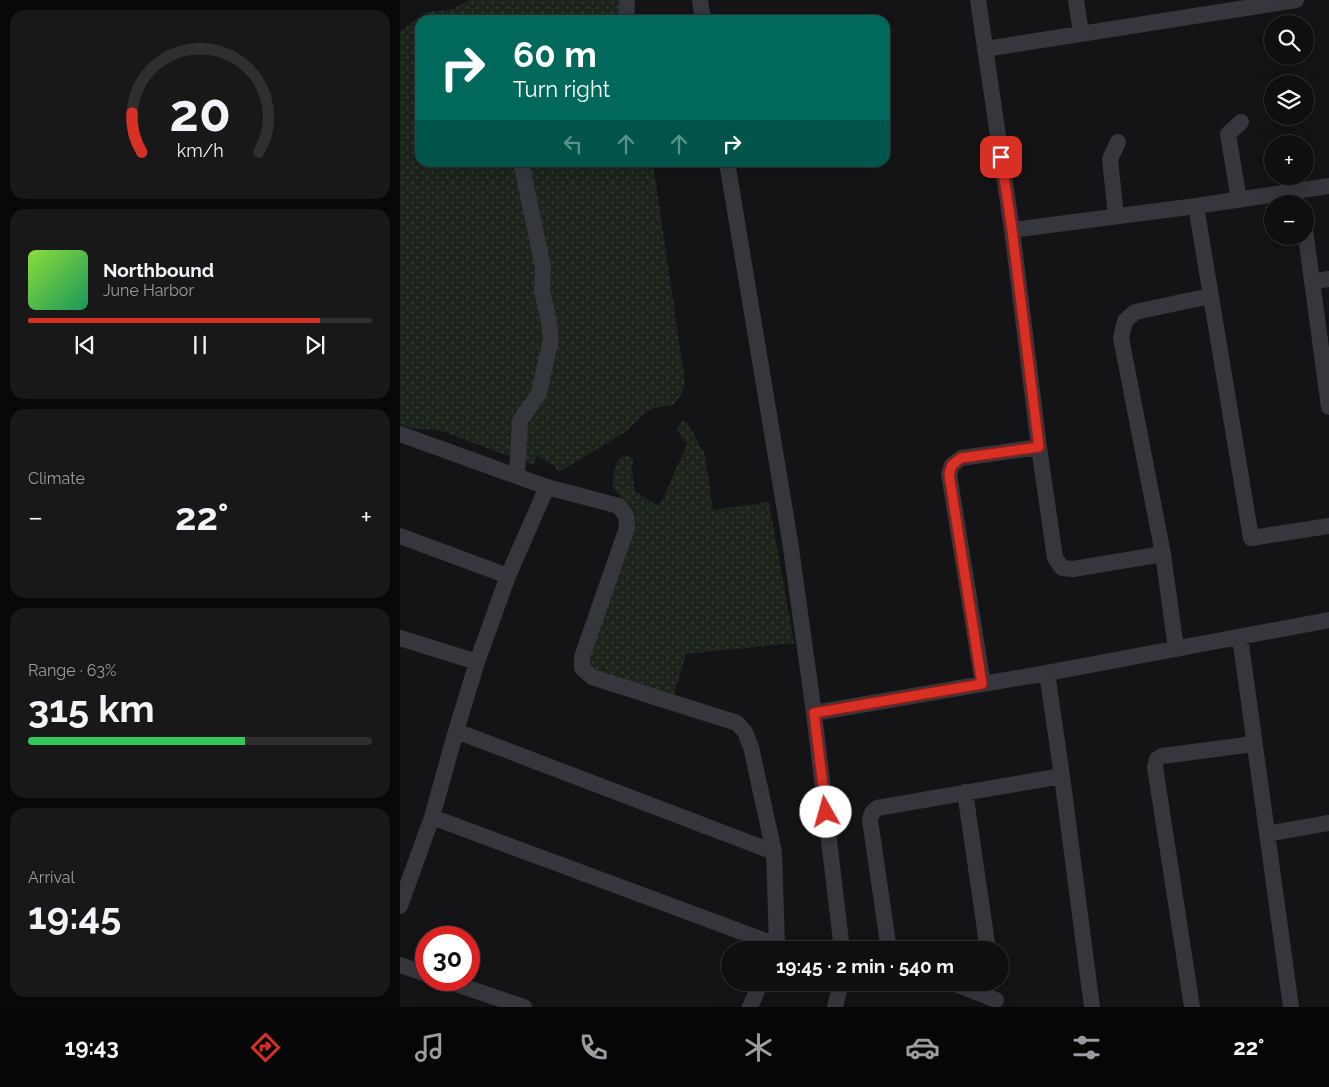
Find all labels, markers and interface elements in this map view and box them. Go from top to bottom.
map controls [1264,15,1314,245]
button: search [1264,15,1314,65]
text: 60 m [513,34,597,75]
icon: right [430,35,495,100]
button: layers [1264,75,1314,125]
text: Turn right [513,76,610,102]
text: 20 [169,82,231,143]
icon: left [559,130,587,158]
icon: ahead [612,130,640,158]
icon: ahead [665,130,693,158]
icon: right [718,130,746,158]
button: + [1264,135,1314,185]
pin [980,136,1022,178]
text: km/h [176,140,224,161]
icon: arrive [987,143,1015,171]
button: − [1264,195,1314,245]
text: Northbound [103,259,214,281]
text: June Harbor [103,281,194,300]
icon: previous [71,331,99,359]
icon: pause [186,331,214,359]
icon: next [301,331,329,359]
text: Climate [28,469,85,488]
text: 22° [175,494,228,539]
text: − [28,501,43,534]
text: + [360,501,372,534]
text: Range · 63% [28,661,116,680]
text: 315 km [28,686,155,731]
position arrow [799,785,851,837]
text: Arrival [28,868,75,887]
text: 19:45 [28,893,121,938]
speed limit sign: 30 [415,926,480,991]
text: 19:45 · 2 min · 540 m [776,955,954,977]
icon: directions [248,1030,283,1065]
icon: music [412,1030,447,1065]
icon: phone [576,1030,611,1065]
icon: climate [741,1030,776,1065]
icon: car [905,1030,940,1065]
icon: filters [1069,1030,1104,1065]
text: 19:43 [65,1034,119,1060]
text: 22° [1233,1034,1264,1060]

